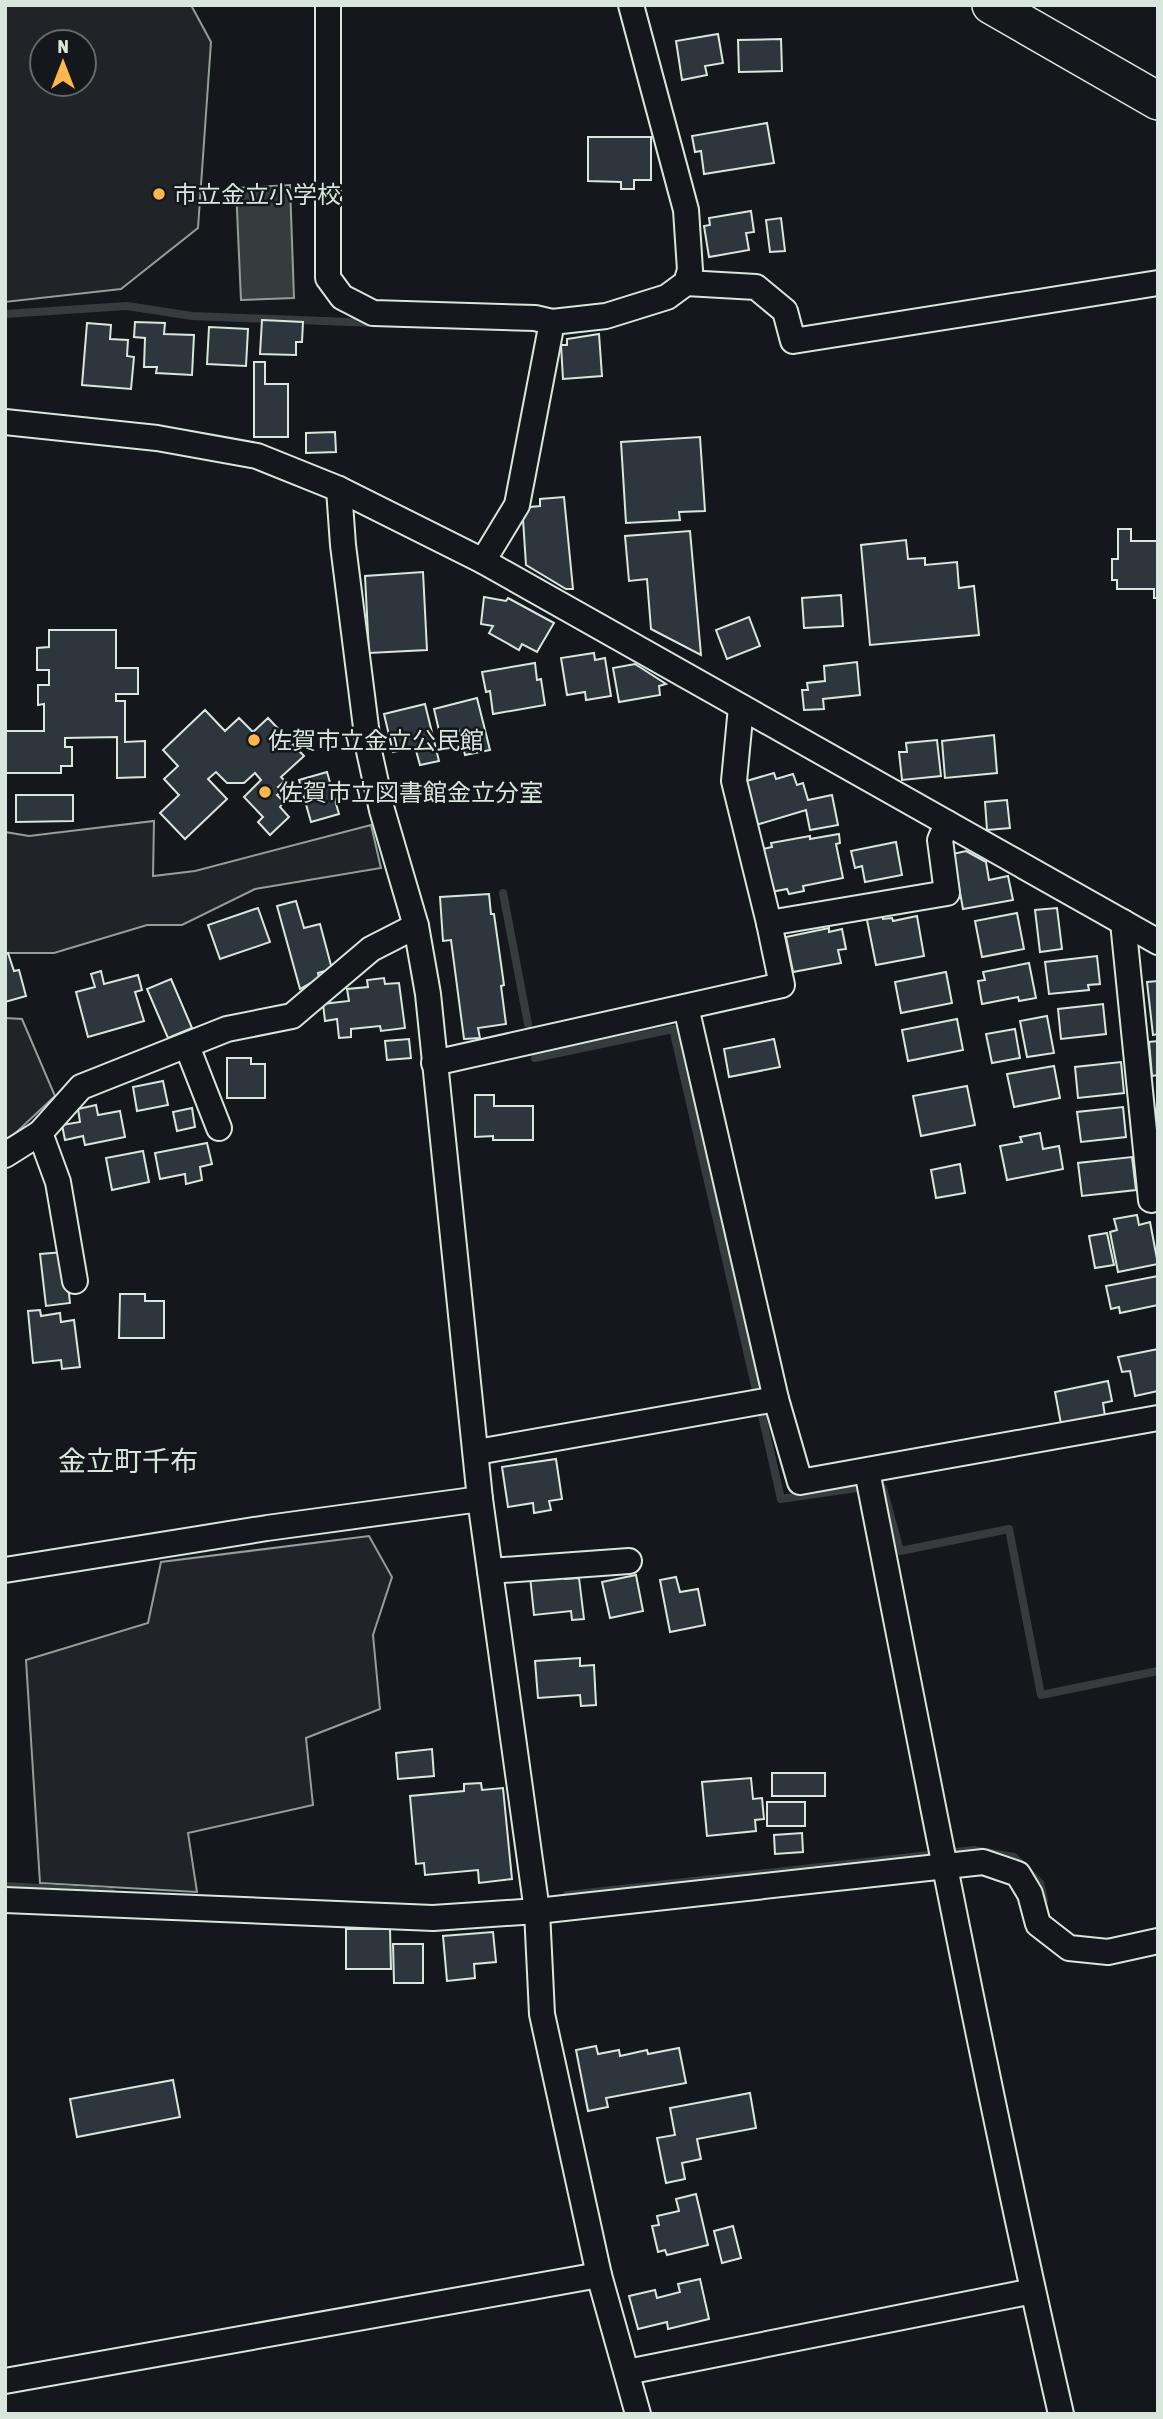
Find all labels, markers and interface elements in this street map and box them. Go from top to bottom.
north arrow [28,28,98,98]
text: N [57,35,69,57]
place label: 市立金立小学校 [173,181,341,208]
marker: 市立金立小学校 [151,186,167,202]
place label: 佐賀市立金立公民館 [268,727,484,754]
marker: 佐賀市立金立公民館 [246,732,262,748]
place label: 佐賀市立図書館金立分室 [279,779,543,806]
marker: 佐賀市立図書館金立分室 [257,784,273,800]
district label: 金立町千布 [58,1445,198,1477]

